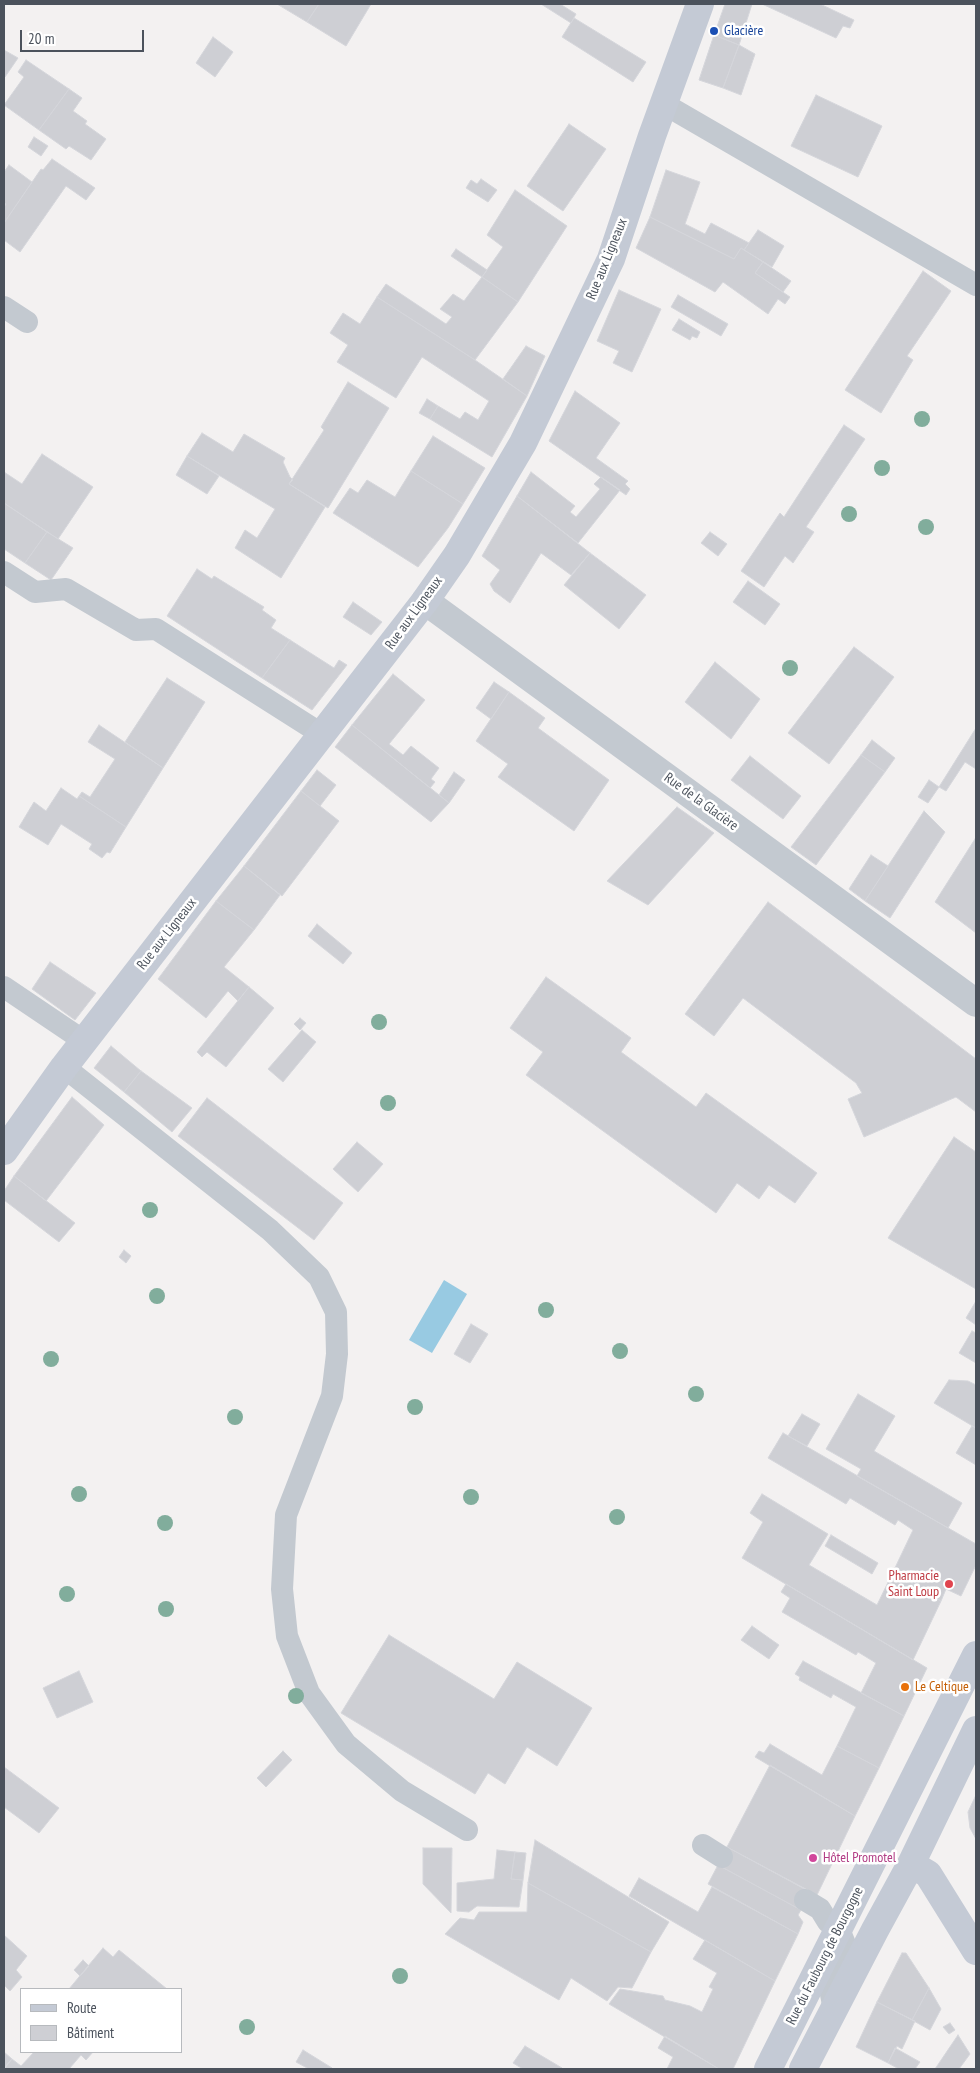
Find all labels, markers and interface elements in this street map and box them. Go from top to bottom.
scale bar [22,20,146,52]
place label: Glacière [724,23,763,39]
marker: Glacière [708,25,720,37]
text: 20 m [28,29,54,48]
street label: Rue aux Ligneaux [583,216,631,302]
street label: Rue aux Ligneaux [382,573,446,653]
street label: Rue de la Glacière [661,770,741,834]
street label: Rue aux Ligneaux [134,895,200,973]
place label: Pharmacie Saint Loup [888,1568,939,1600]
marker: Pharmacie Saint Loup [943,1578,955,1590]
place label: Le Celtique [915,1679,969,1695]
marker: Le Celtique [899,1681,911,1693]
place label: Hôtel Promotel [823,1850,896,1866]
marker: Hôtel Promotel [807,1852,819,1864]
street label: Rue du Faubourg de Bourgogne [783,1884,867,2028]
legend [20,1988,182,2053]
text: Route [67,1998,97,2017]
text: Bâtiment [67,2023,114,2042]

